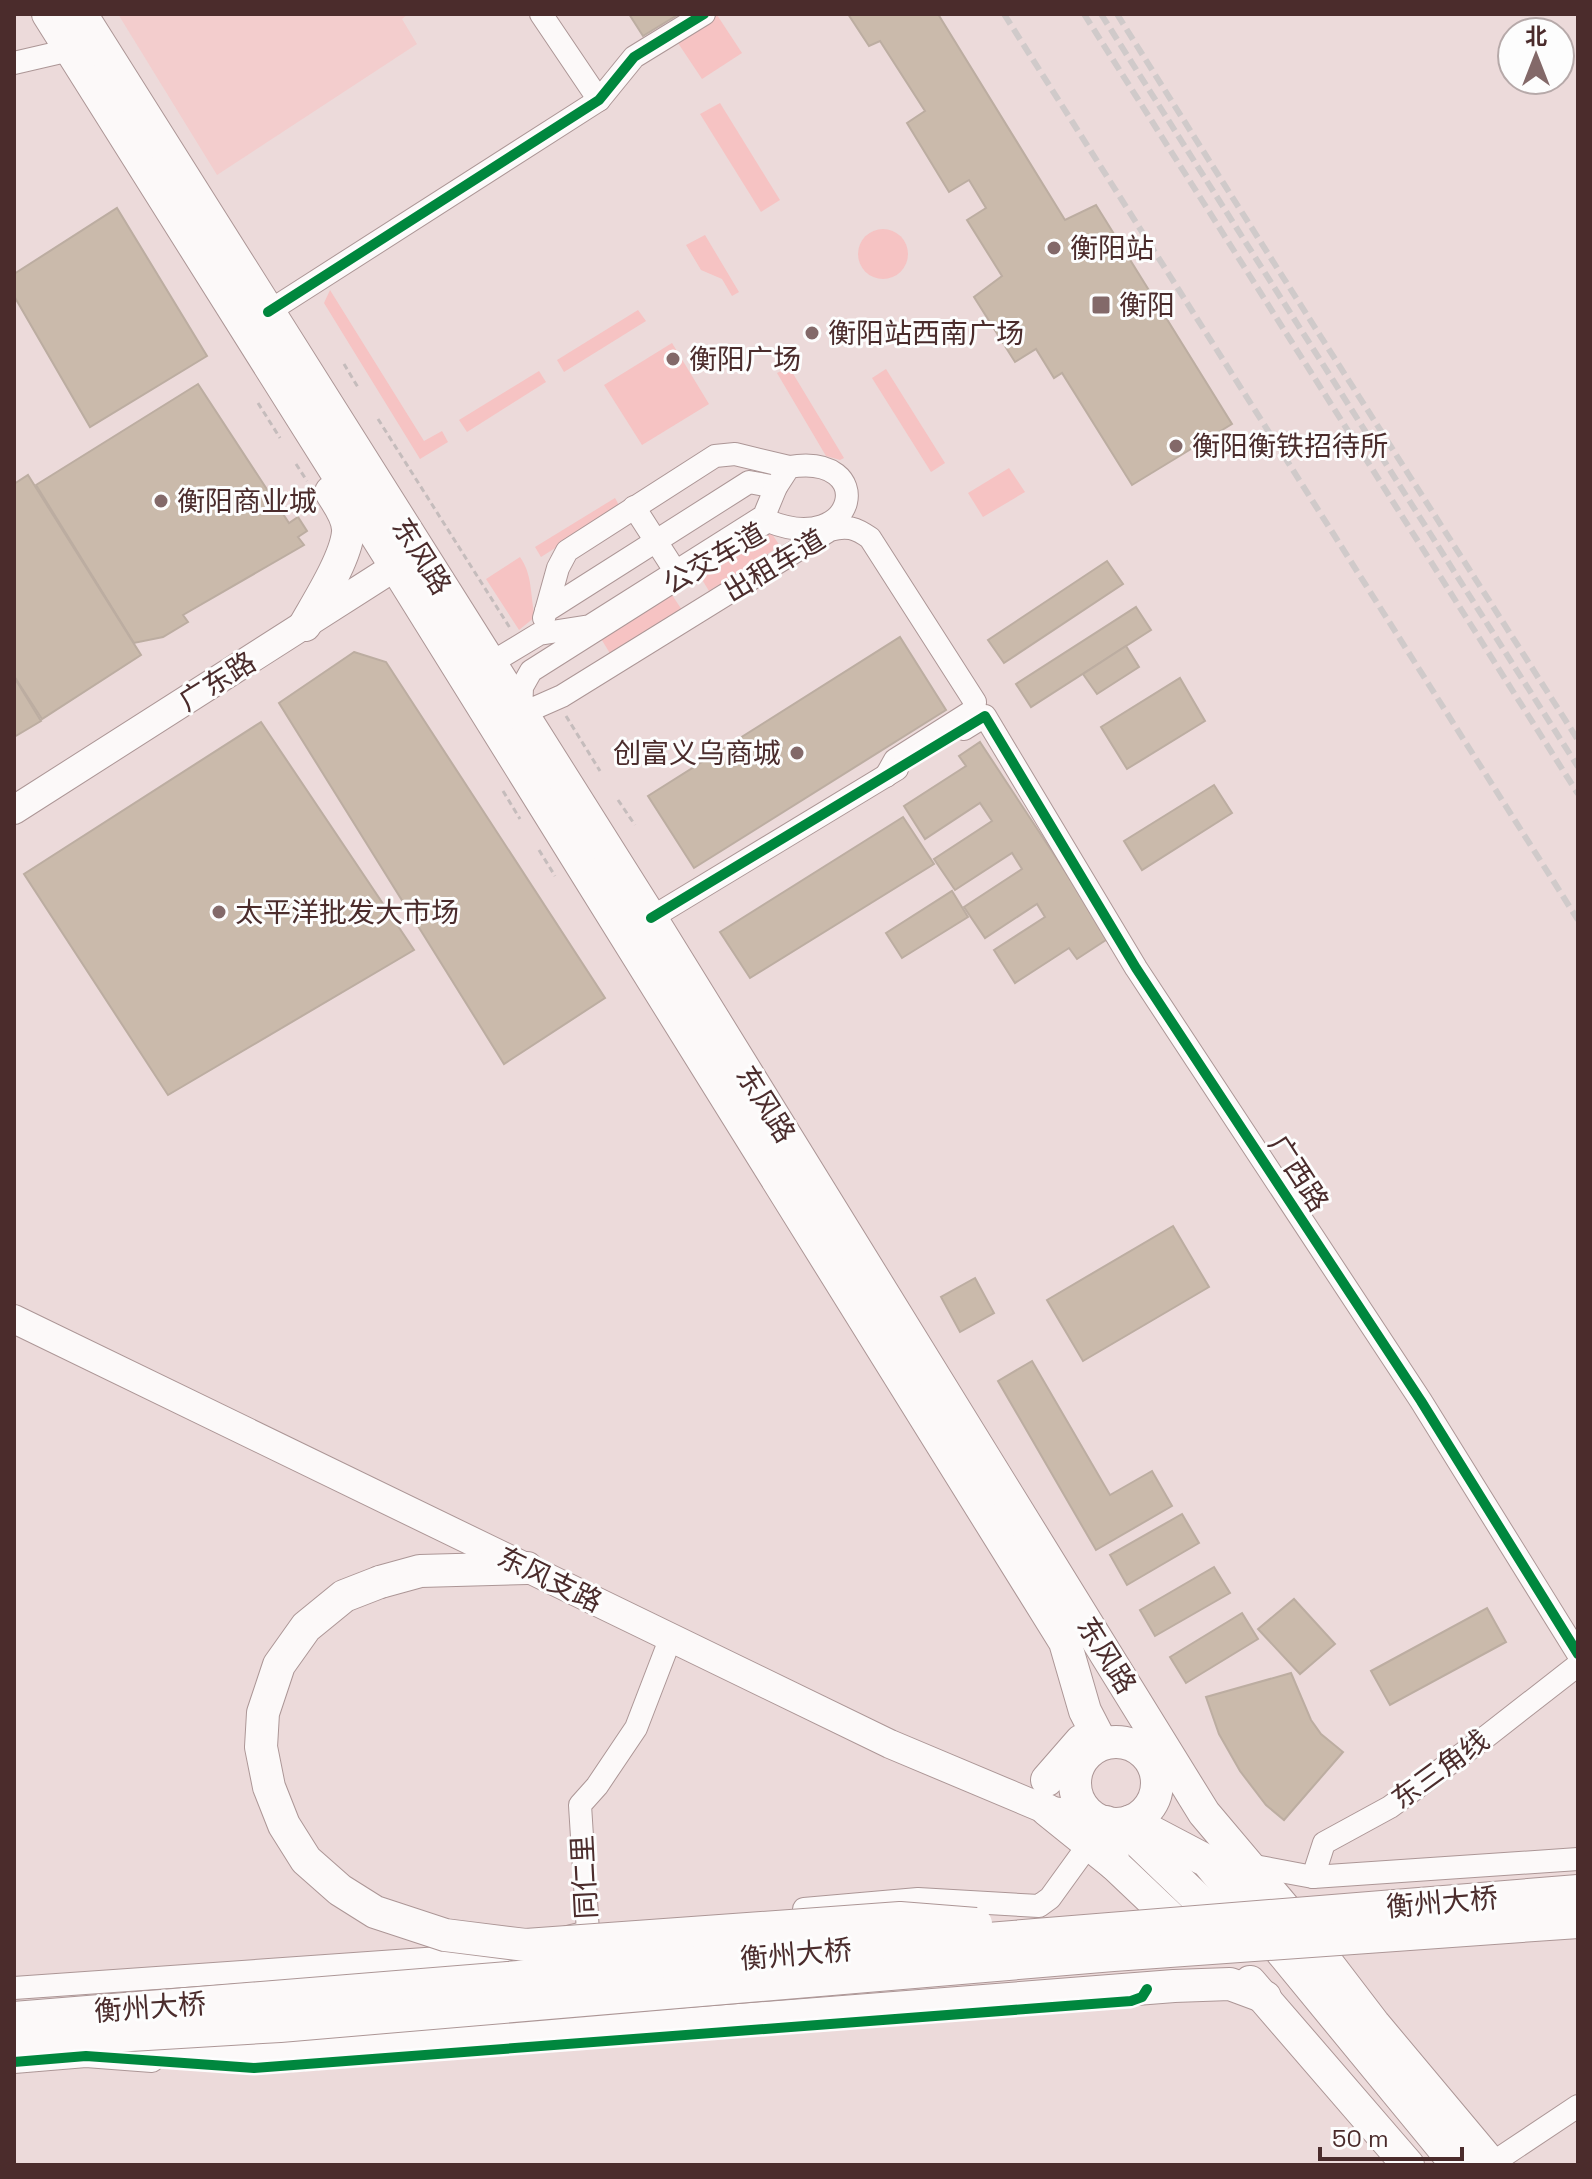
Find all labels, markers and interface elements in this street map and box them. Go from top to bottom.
north arrow [1496,16,1576,96]
text: 北 [1525,22,1547,50]
place label: 衡阳站 [1070,230,1154,266]
marker: 衡阳站 [1045,239,1063,257]
place label: 衡阳 [1119,287,1175,323]
marker: 衡阳 [1090,294,1112,316]
place label: 衡阳站西南广场 [828,315,1024,351]
marker: 衡阳站西南广场 [803,324,821,342]
place label: 衡阳广场 [689,341,801,377]
marker: 衡阳广场 [664,350,682,368]
place label: 衡阳衡铁招待所 [1192,428,1388,464]
marker: 衡阳衡铁招待所 [1167,437,1185,455]
place label: 衡阳商业城 [177,483,317,519]
marker: 衡阳商业城 [152,492,170,510]
street label: 东风路 [384,511,460,601]
street label: 公交车道 [656,514,772,602]
street label: 出租车道 [717,521,831,609]
street label: 广东路 [172,643,262,719]
place label: 创富义乌商城 [613,735,781,771]
marker: 创富义乌商城 [788,744,806,762]
place label: 太平洋批发大市场 [235,894,459,930]
marker: 太平洋批发大市场 [210,903,228,921]
street label: 东风路 [728,1059,804,1149]
street label: 广西路 [1261,1128,1337,1218]
street label: 东风支路 [492,1538,608,1620]
street label: 东风路 [1069,1610,1145,1700]
street label: 东三角线 [1384,1722,1496,1816]
street label: 同仁里 [564,1834,604,1920]
street label: 衡州大桥 [1385,1879,1499,1925]
street label: 衡州大桥 [739,1931,853,1977]
street label: 衡州大桥 [93,1985,207,2029]
scale bar [1320,2111,1462,2161]
text: 50 m [1332,2123,1389,2154]

